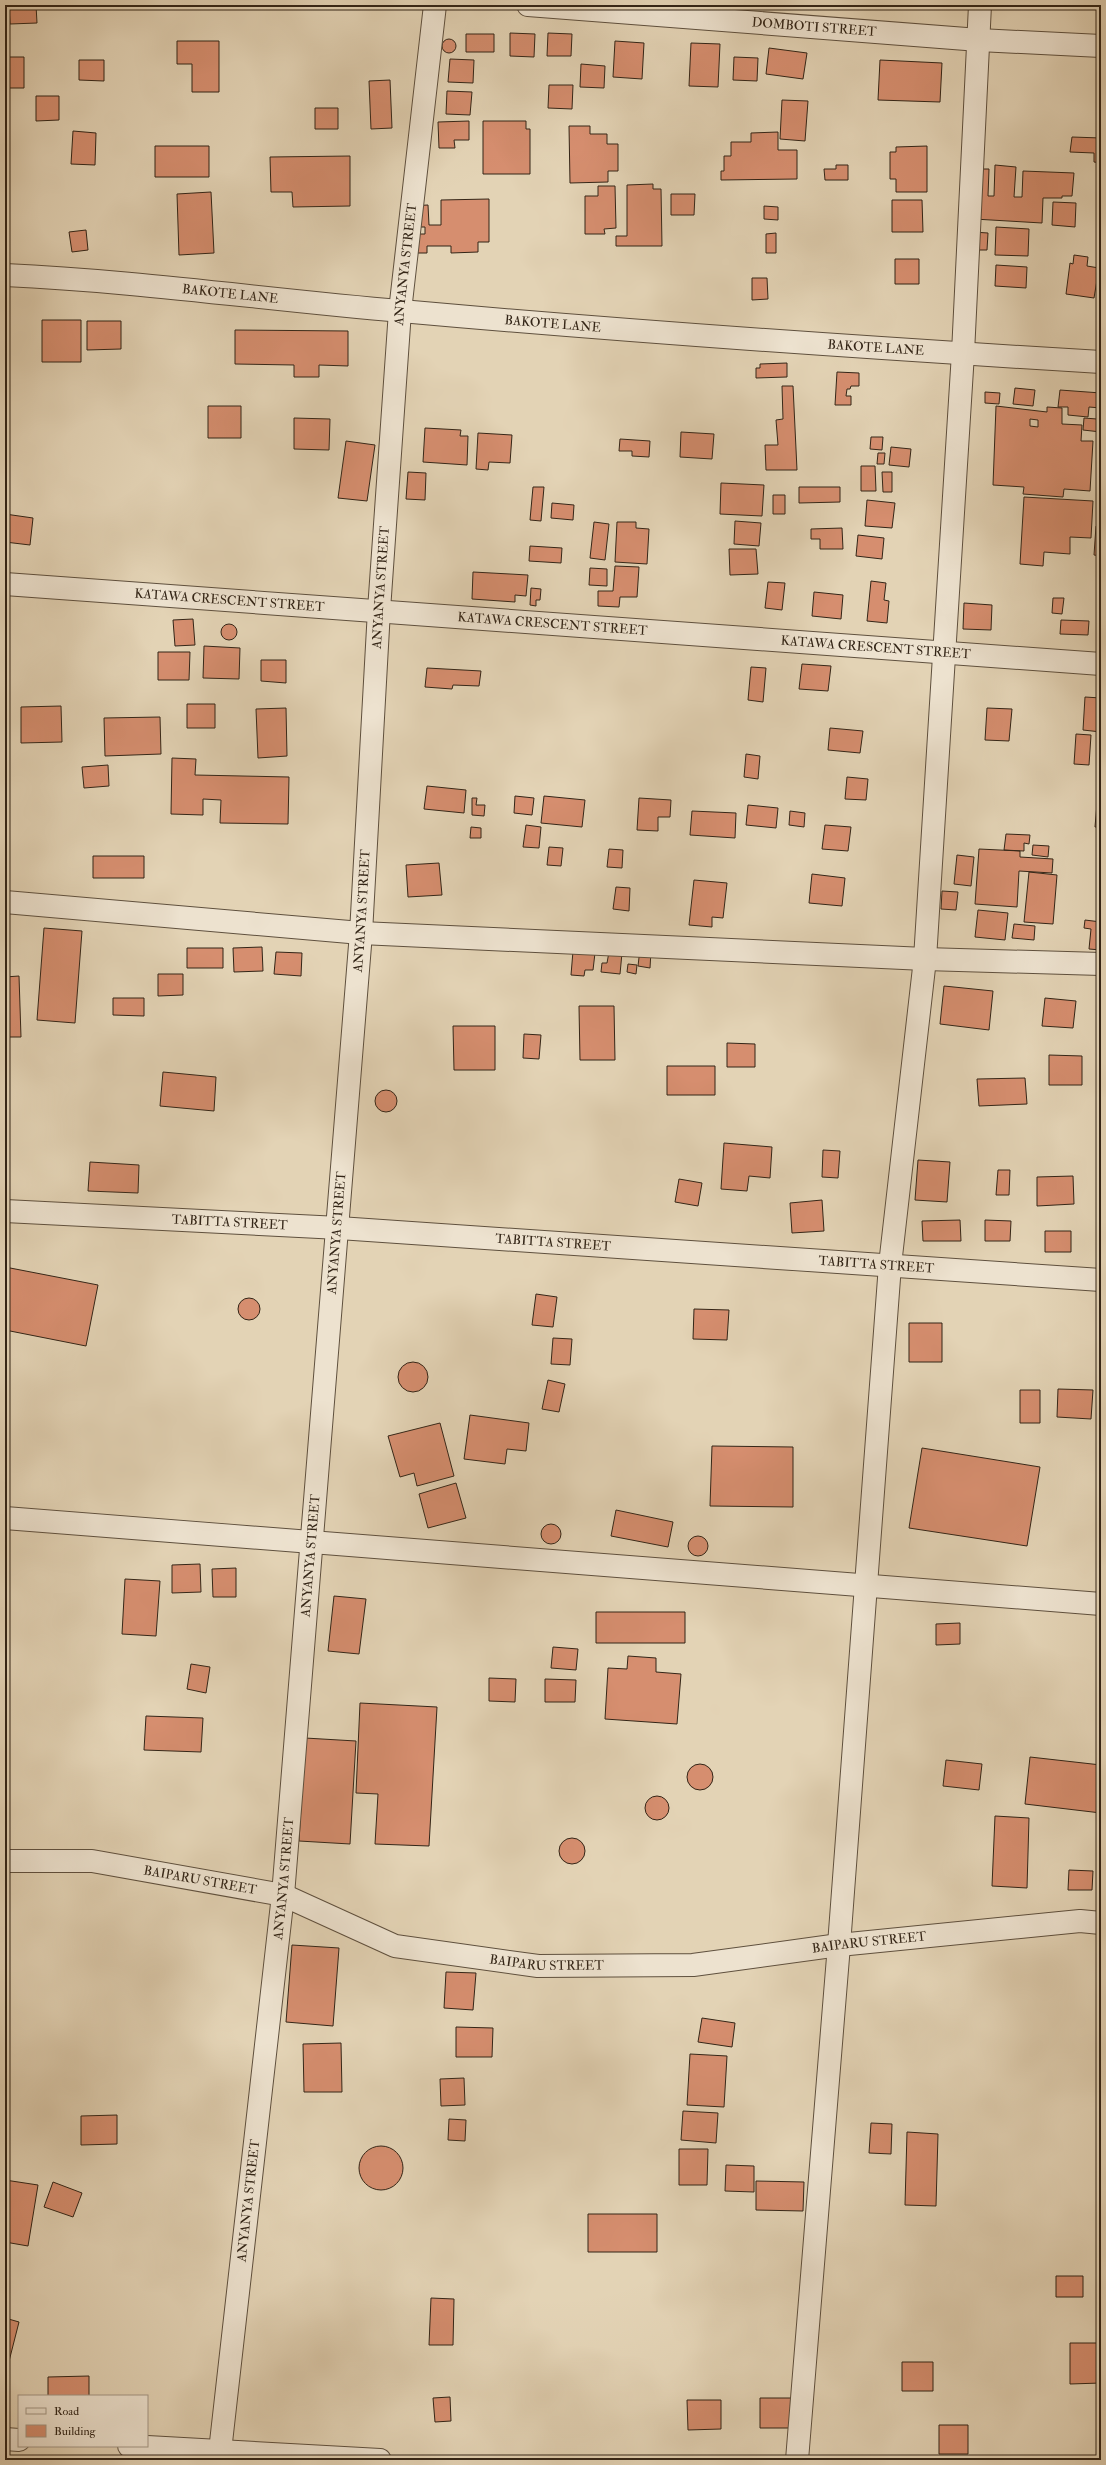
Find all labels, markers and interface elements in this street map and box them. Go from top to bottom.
street label: DOMBOTI STREET [751,14,877,40]
street label: ANYANYA STREET [391,202,420,327]
street label: BAKOTE LANE [181,281,279,307]
street label: BAKOTE LANE [504,312,602,336]
street label: BAKOTE LANE [827,337,925,359]
street label: ANYANYA STREET [369,525,393,650]
street label: KATAWA CRESCENT STREET [134,585,325,615]
street label: KATAWA CRESCENT STREET [457,609,648,639]
street label: KATAWA CRESCENT STREET [780,633,972,662]
street label: ANYANYA STREET [350,849,374,974]
street label: ANYANYA STREET [324,1170,350,1296]
street label: TABITTA STREET [171,1211,288,1233]
street label: TABITTA STREET [495,1231,612,1255]
street label: TABITTA STREET [818,1253,935,1277]
street label: ANYANYA STREET [297,1493,323,1619]
street label: ANYANYA STREET [270,1816,297,1942]
street label: BAIPARU STREET [142,1862,259,1898]
street label: BAIPARU STREET [811,1928,927,1957]
street label: BAIPARU STREET [489,1951,604,1974]
street label: ANYANYA STREET [233,2138,263,2264]
legend [18,2395,148,2447]
text: Road [54,2404,79,2419]
text: Building [54,2424,97,2439]

